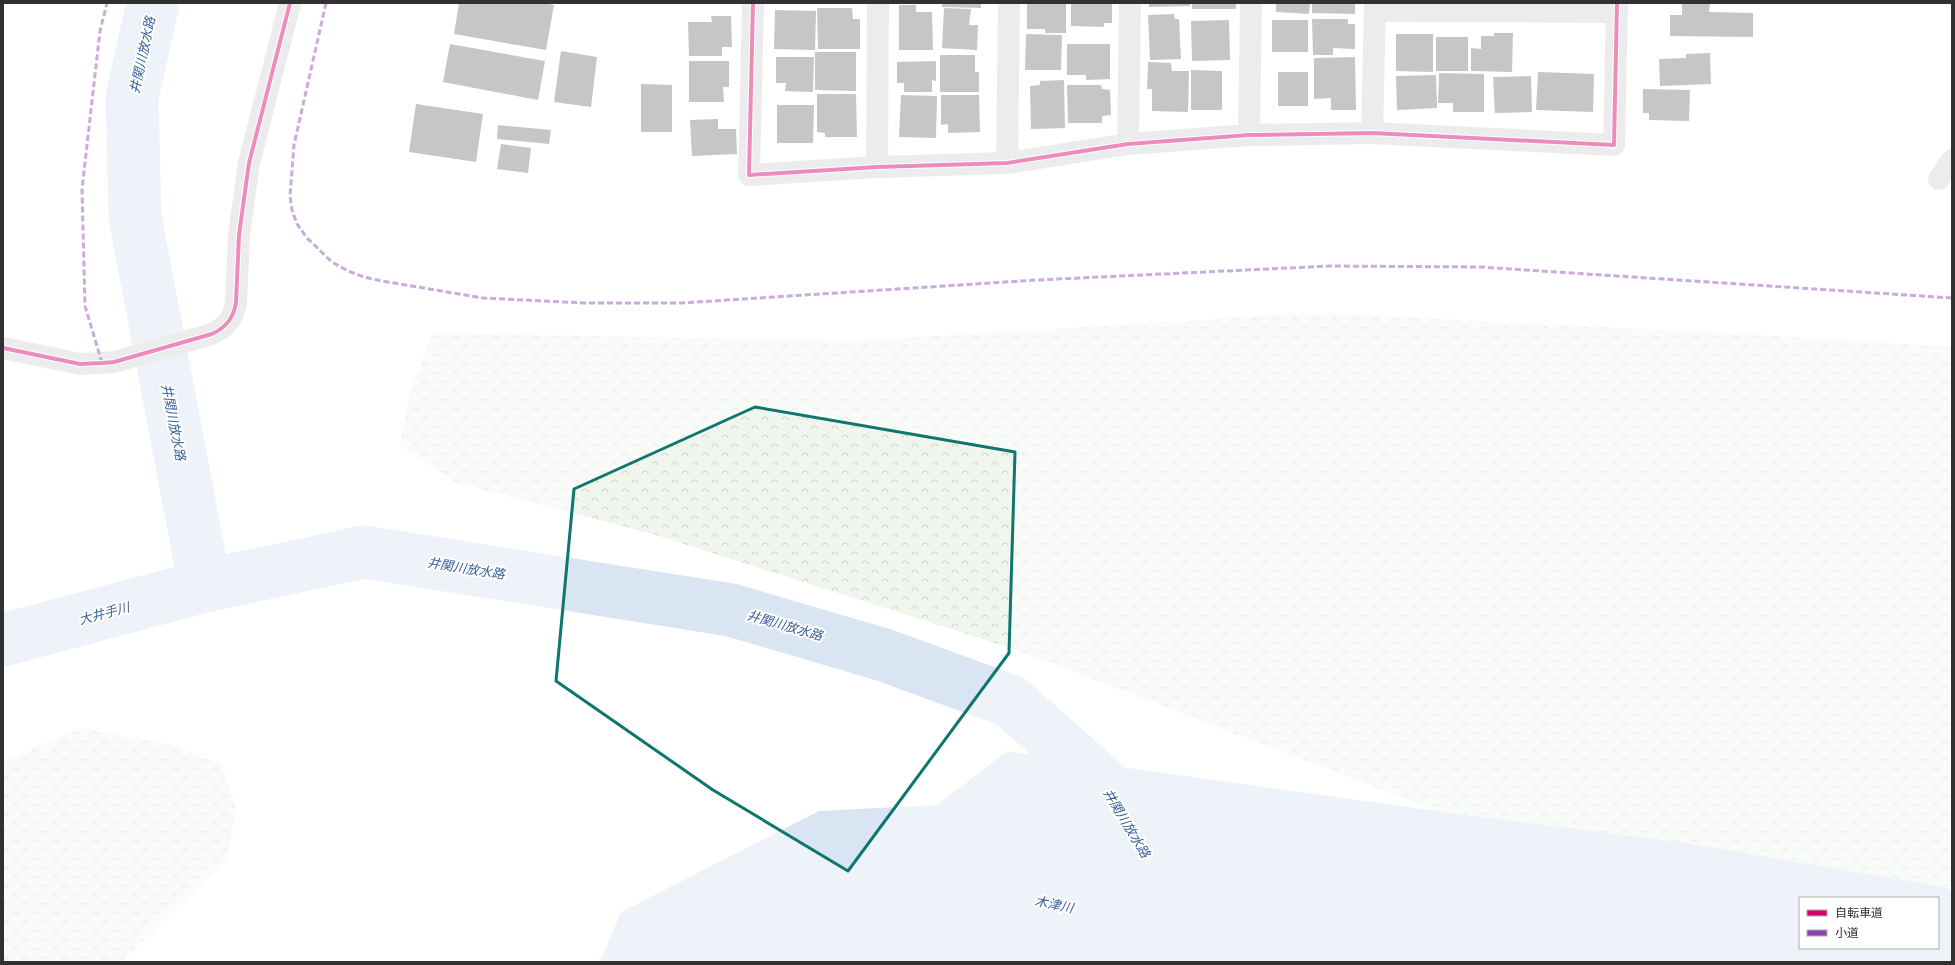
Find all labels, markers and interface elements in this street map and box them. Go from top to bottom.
water label: 井関川放水路 [127,14,159,95]
water label: 井関川放水路 [158,382,189,463]
water label: 井関川放水路 [426,555,507,583]
water label: 大井手川 [77,599,133,628]
water label: 井関川放水路 [745,608,825,645]
water label: 井関川放水路 [1099,786,1154,862]
water label: 木津川 [1033,893,1076,917]
legend [1799,897,1939,949]
text: 自転車道 [1835,906,1883,921]
text: 小道 [1835,926,1859,941]

